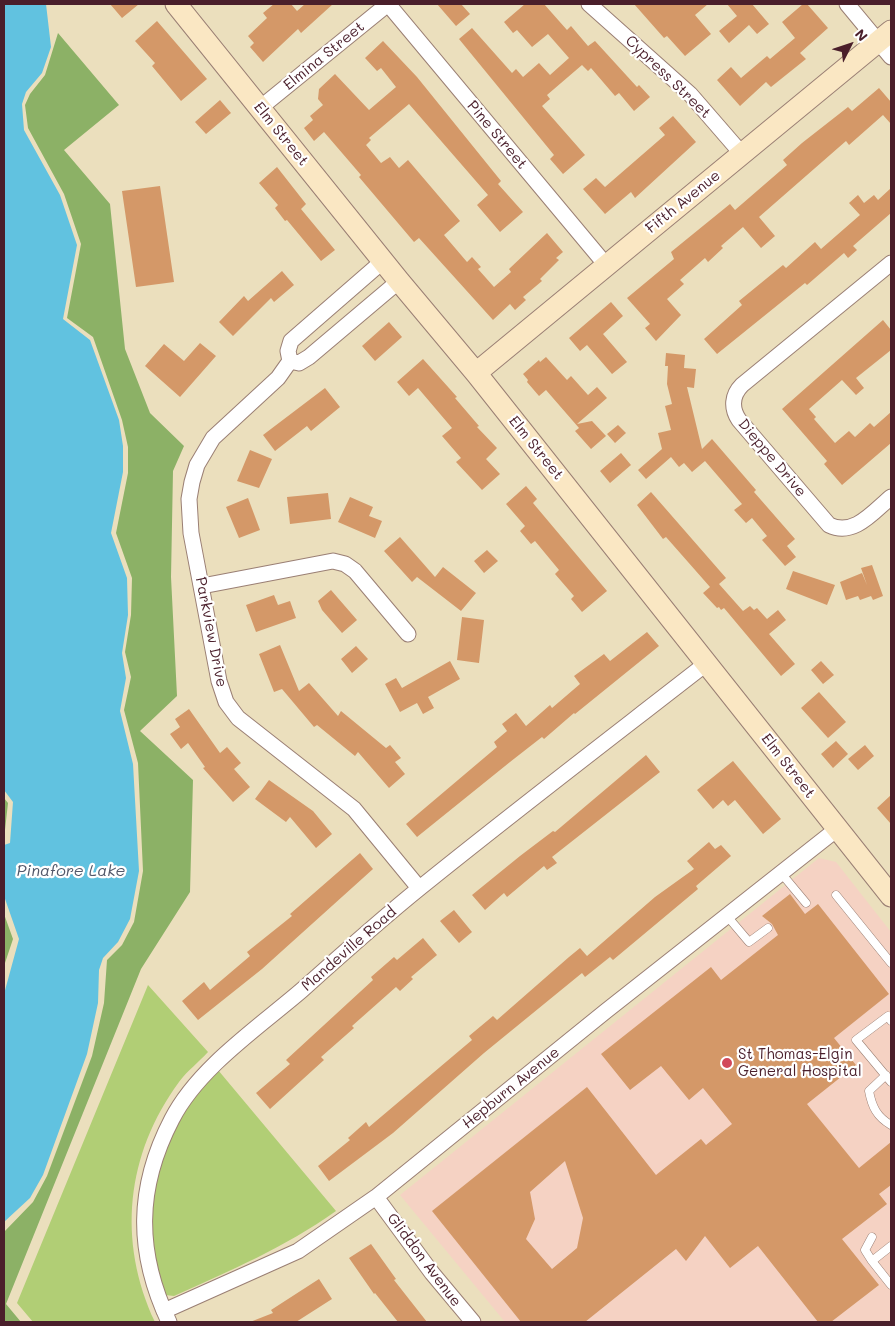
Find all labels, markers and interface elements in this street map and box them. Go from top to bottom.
street label: Elmina Street [280,18,368,94]
north arrow [825,20,875,70]
text: N [851,25,872,45]
street label: Cypress Street [622,32,714,122]
street label: Pine Street [463,97,531,173]
street label: Elm Street [250,98,312,170]
street label: Fifth Avenue [642,167,724,237]
street label: Elm Street [505,412,567,484]
street label: Dieppe Drive [734,415,810,501]
street label: Parkview Drive [191,575,231,689]
street label: Elm Street [757,730,819,802]
water label: Pinafore Lake [16,861,126,881]
street label: Mandeville Road [298,903,400,995]
street label: Hepburn Avenue [459,1043,563,1133]
place label: St Thomas-Elgin General Hospital [738,1045,862,1080]
marker: St Thomas-Elgin General Hospital [720,1056,734,1070]
street label: Gliddon Avenue [383,1210,465,1310]

